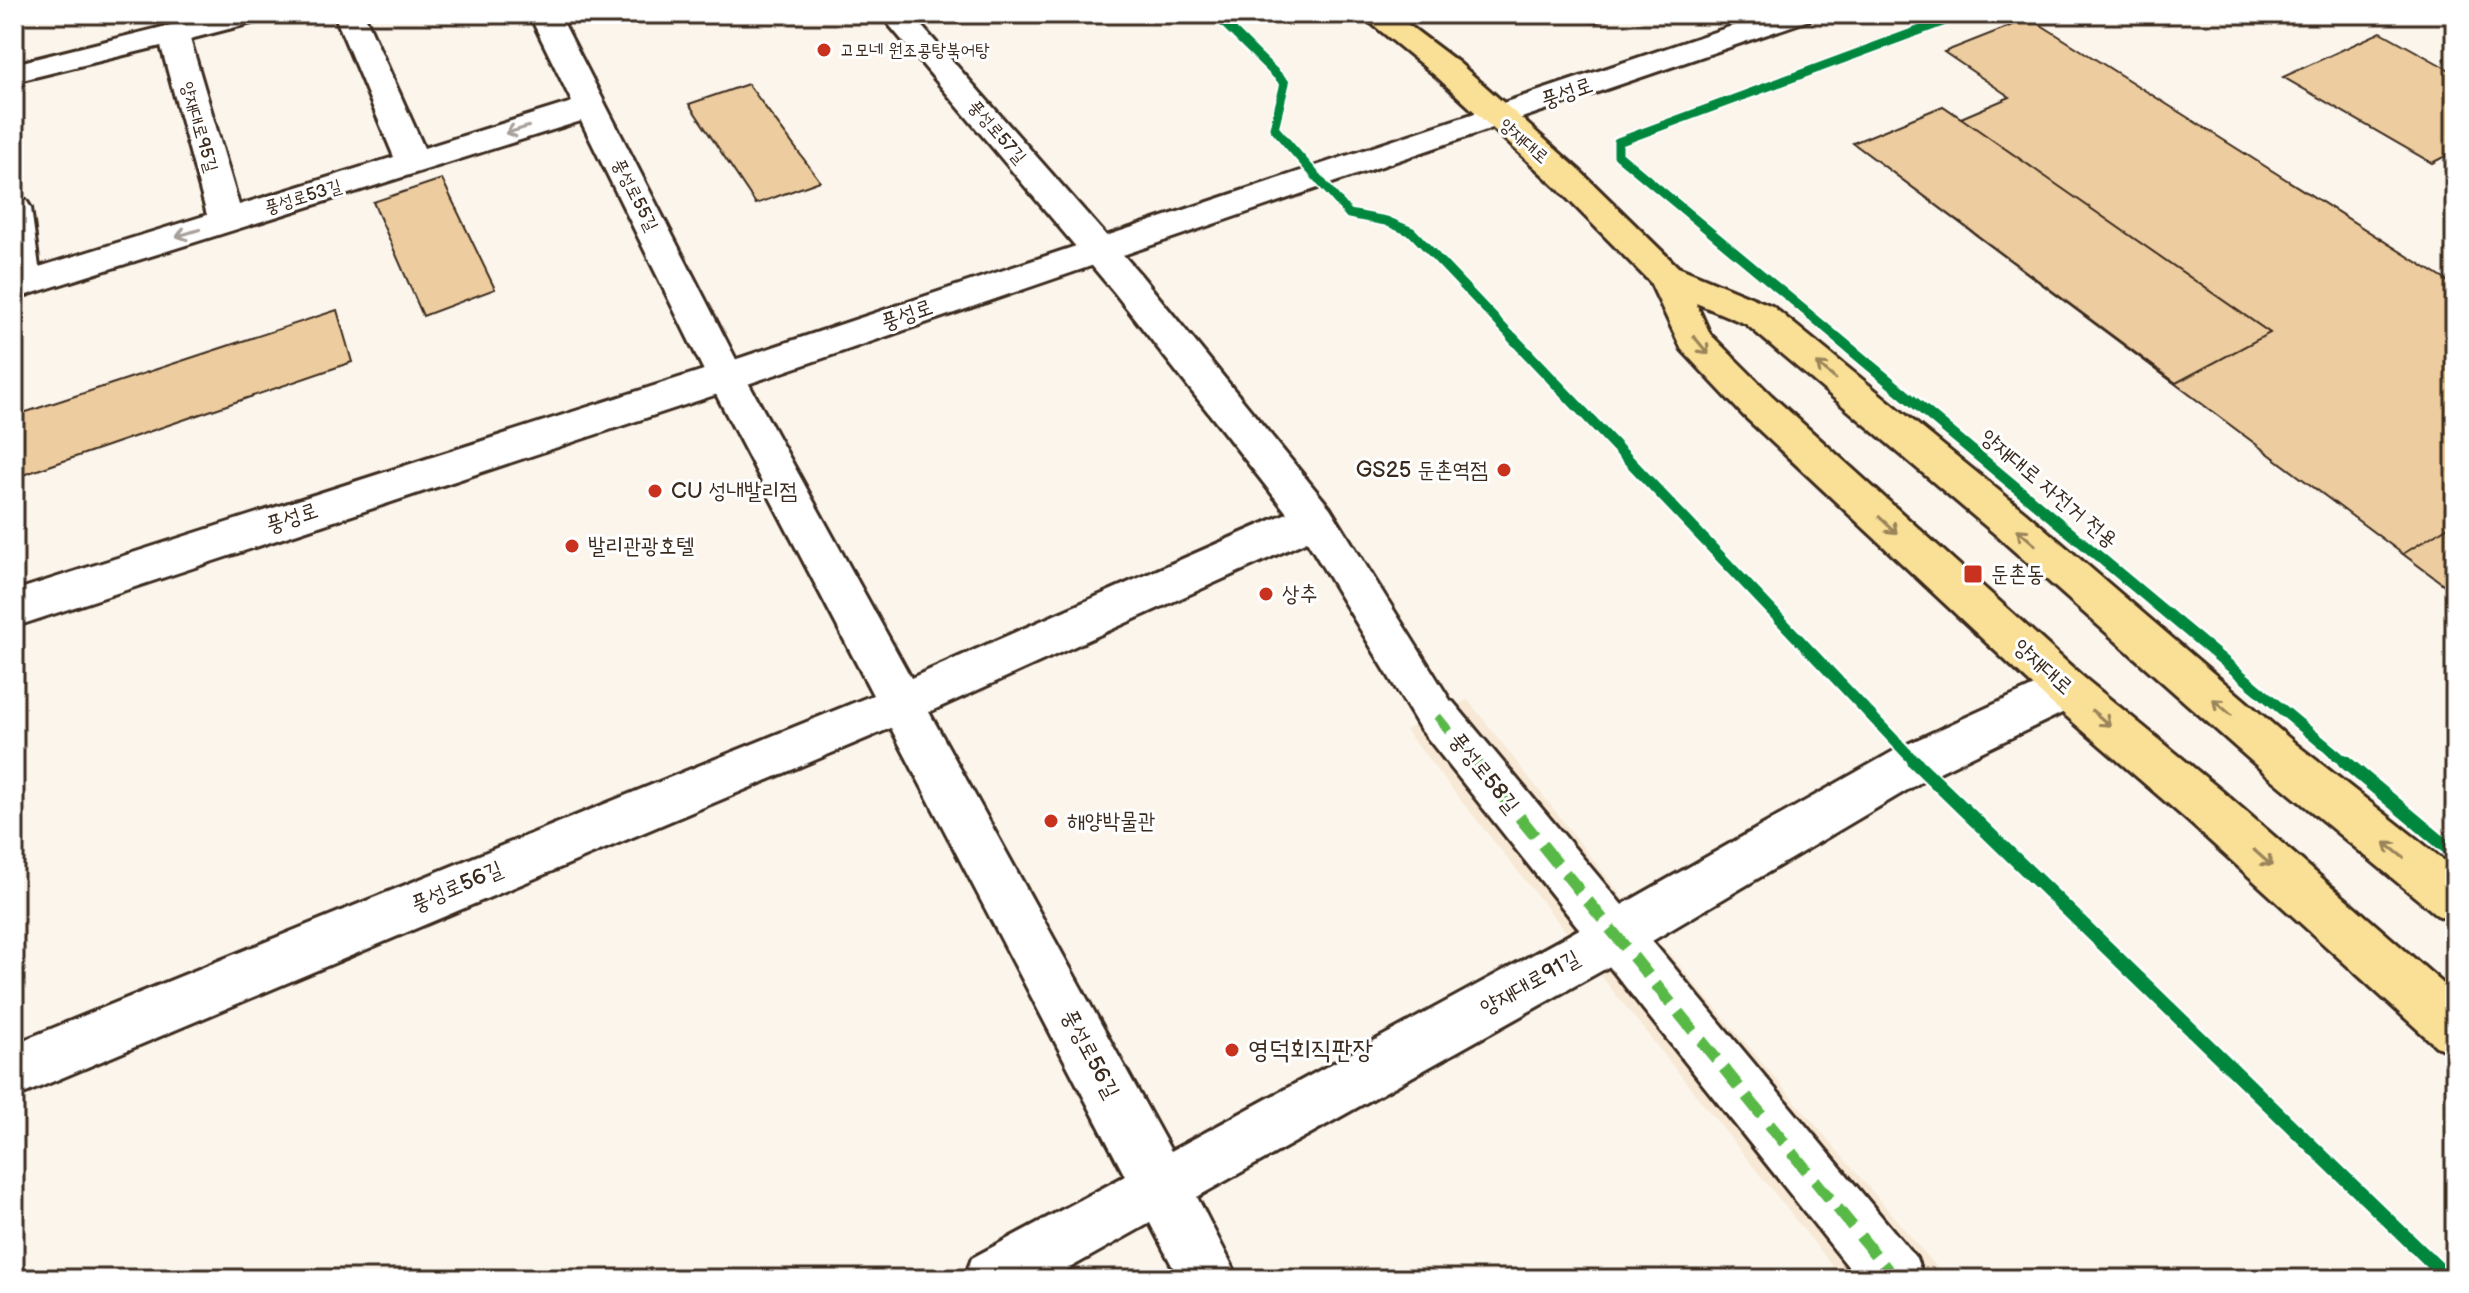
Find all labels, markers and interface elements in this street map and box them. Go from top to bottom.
place label: 고모네 원조콩탕북어탕 [840,40,990,61]
marker: 고모네 원조콩탕북어탕 [815,41,833,59]
street label: 풍성로 [1537,72,1597,114]
street label: 양재대로95길 [176,79,222,175]
street label: 풍성로57길 [964,96,1031,168]
street label: 양재대로 [1495,114,1553,168]
one-way arrow [504,123,530,138]
street label: 풍성로55길 [608,155,662,235]
street label: 풍성로53길 [262,175,344,219]
one-way arrow [176,226,202,241]
street label: 풍성로 [877,294,937,336]
one-way arrow [1692,334,1709,355]
one-way arrow [1816,362,1837,380]
street label: 양재대로 자전거 전용 [1975,424,2123,554]
place label: GS25 둔촌역점 [1356,457,1488,484]
marker: GS25 둔촌역점 [1495,461,1513,479]
place label: CU 성내발리점 [671,478,797,505]
marker: CU 성내발리점 [646,482,664,500]
street label: 풍성로 [263,497,321,539]
one-way arrow [1877,516,1897,534]
one-way arrow [2016,528,2036,546]
place label: 발리관광호텔 [588,533,695,560]
marker: 발리관광호텔 [563,537,581,555]
place label: 둔촌동 [1991,561,2044,588]
marker: 둔촌동 [1962,563,1984,585]
place label: 상추 [1282,581,1317,608]
marker: 상추 [1257,585,1275,603]
street label: 양재대로 [2008,633,2078,701]
one-way arrow [2213,699,2233,717]
one-way arrow [2091,709,2111,727]
street label: 풍성로58길 [1443,727,1525,819]
place label: 해양박물관 [1067,808,1156,835]
marker: 해양박물관 [1042,812,1060,830]
one-way arrow [2384,841,2405,859]
one-way arrow [2253,849,2273,867]
street label: 풍성로56길 [407,856,507,918]
street label: 양재대로91길 [1475,944,1585,1021]
street label: 풍성로56길 [1055,1005,1125,1103]
place label: 영덕회직판장 [1248,1035,1374,1066]
marker: 영덕회직판장 [1223,1041,1241,1059]

